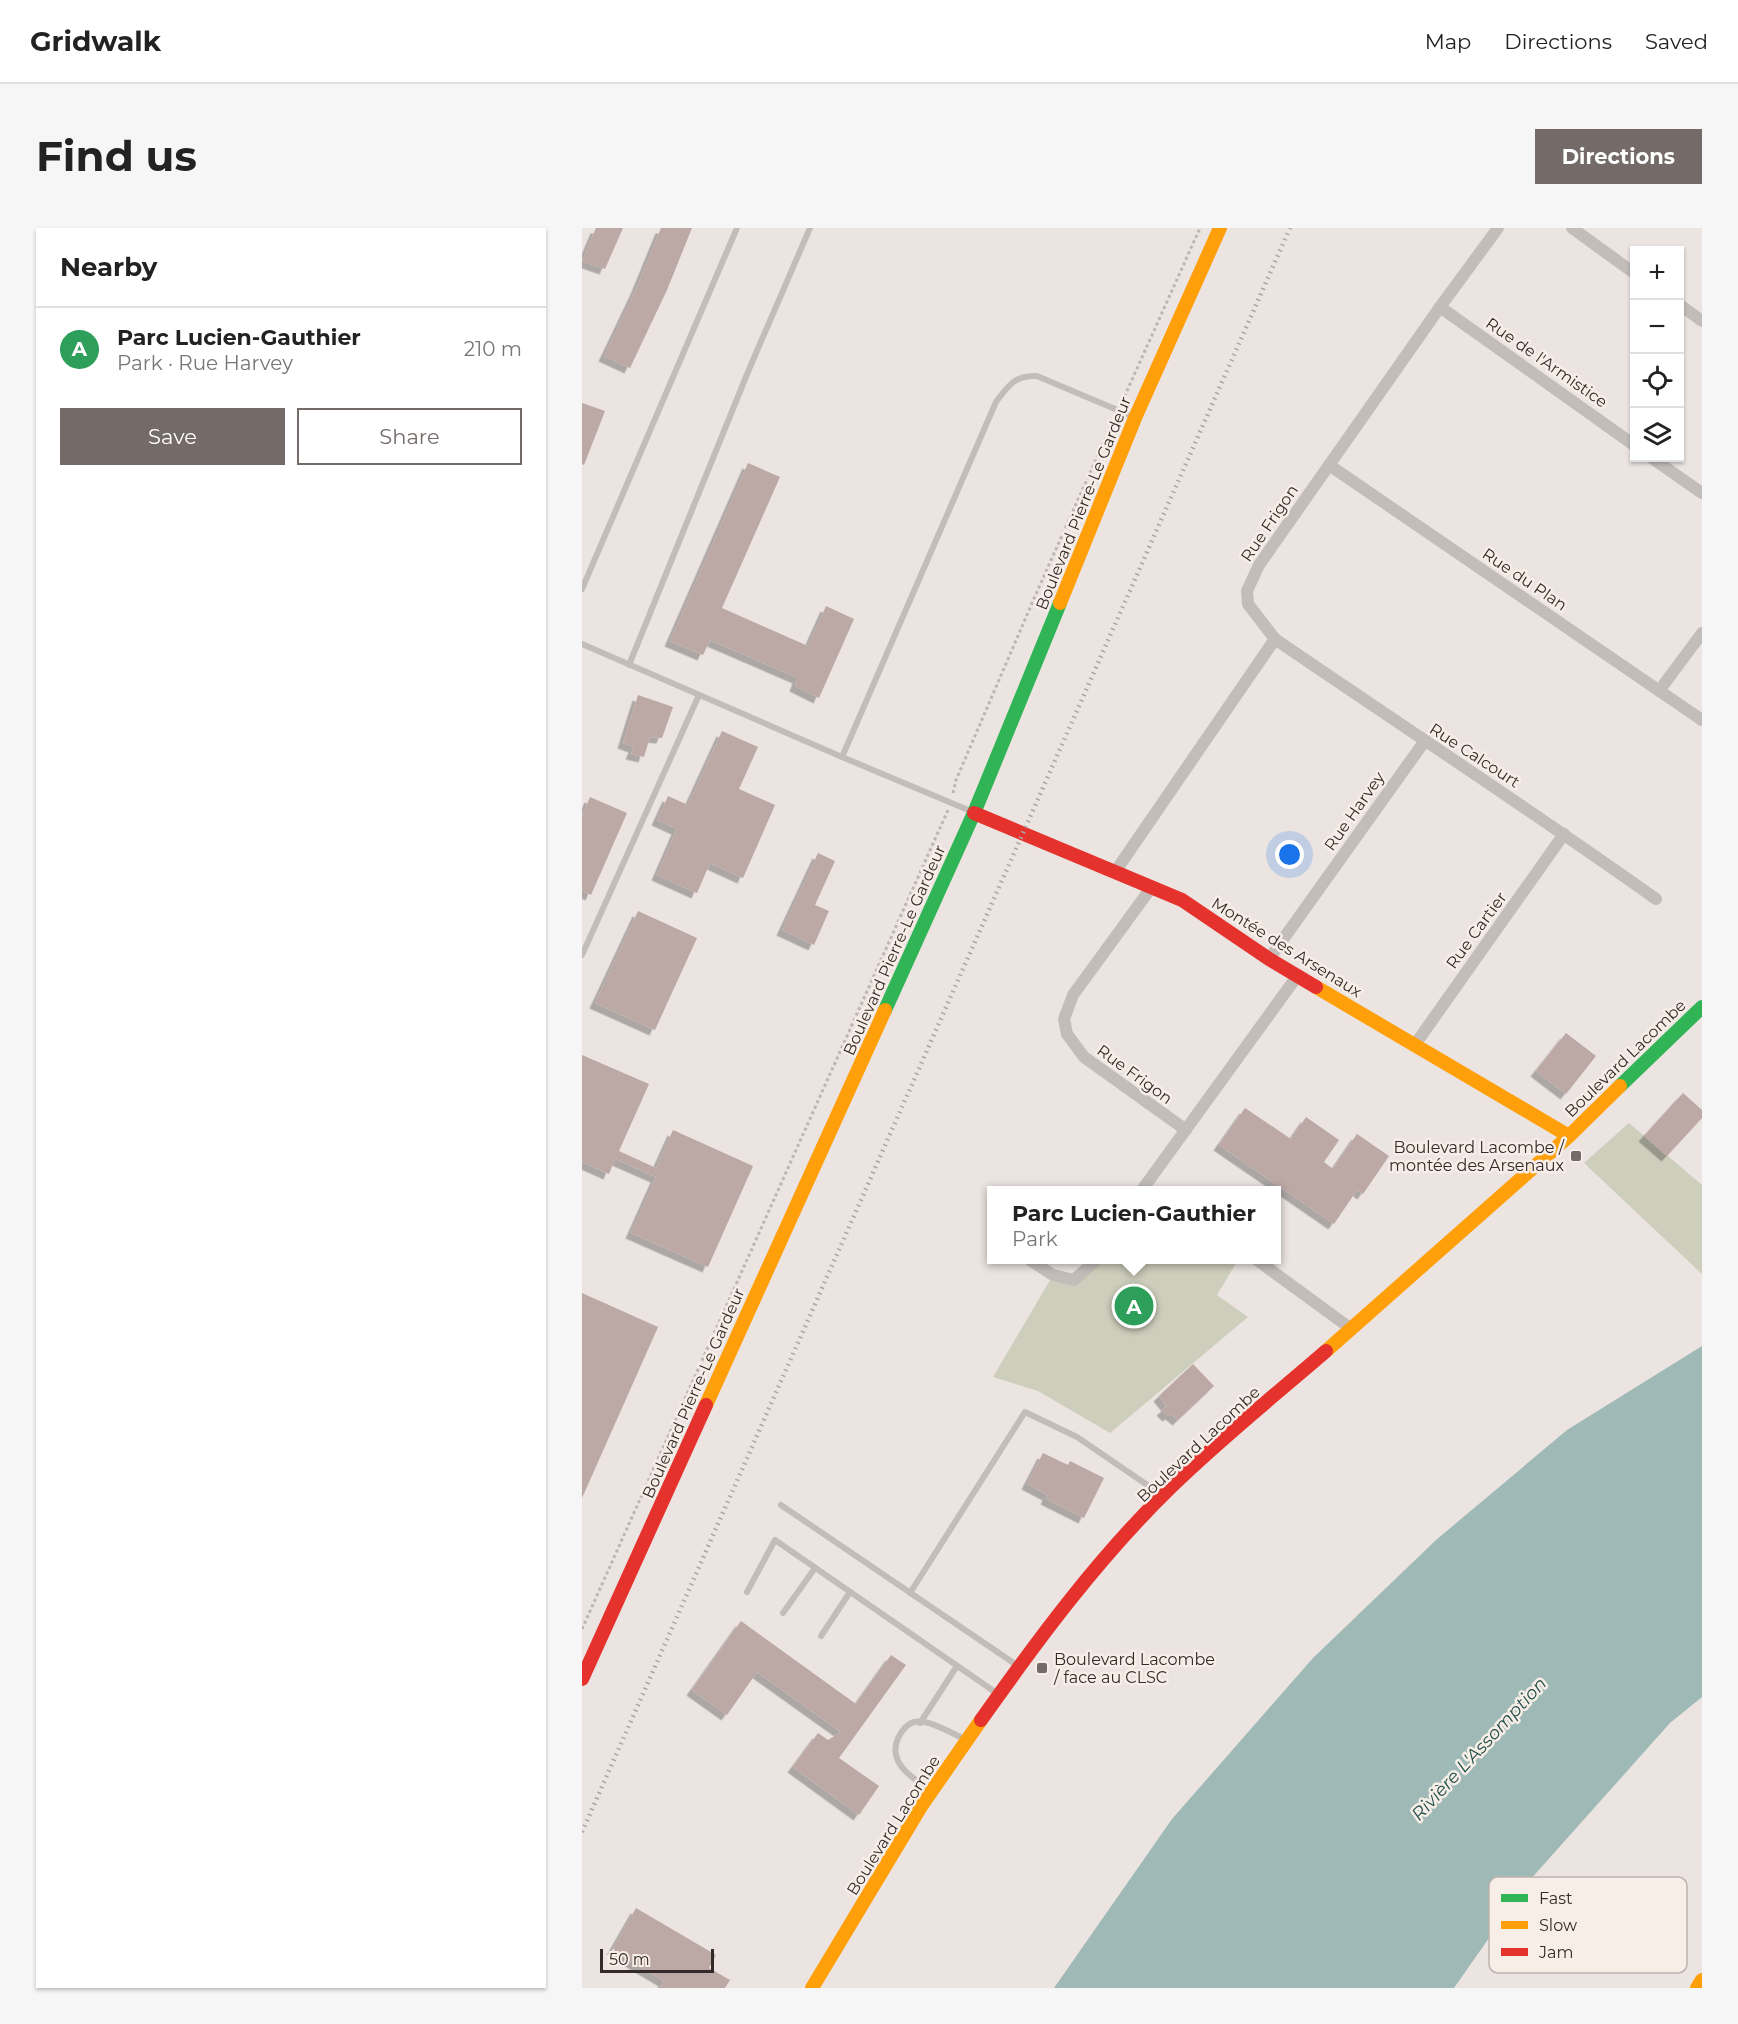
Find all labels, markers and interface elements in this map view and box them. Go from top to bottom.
text: Gridwalk [30,24,161,58]
text: Map [1425,29,1471,54]
text: Directions [1504,29,1612,54]
text: Saved [1645,29,1708,54]
button: Directions [1535,129,1702,184]
text: Find us [36,130,197,182]
map controls [1630,246,1684,462]
button: + [1630,246,1684,300]
text: Nearby [60,251,157,283]
button: − [1630,300,1684,354]
street label: Rue de l'Armistice [1482,313,1611,411]
text: Parc Lucien-Gauthier [117,324,361,351]
text: A [72,337,87,361]
text: 210 m [464,337,522,361]
text: Park · Rue Harvey [117,351,293,375]
button: locate [1630,354,1684,408]
street label: Boulevard Pierre-Le Gardeur [1032,394,1135,613]
button: Save [60,408,285,465]
button: Share [297,408,522,465]
button: layers [1630,408,1684,462]
street label: Rue Frigon [1237,481,1302,565]
street label: Rue du Plan [1479,544,1571,615]
street label: Rue Calcourt [1426,719,1524,792]
street label: Rue Harvey [1320,768,1389,854]
your location [1275,840,1304,869]
street label: Boulevard Pierre-Le Gardeur [839,842,950,1058]
street label: Rue Cartier [1442,888,1511,972]
street label: Montée des Arsenaux [1208,893,1366,1002]
street label: Boulevard Lacombe [1561,996,1690,1121]
street label: Rue Frigon [1093,1041,1176,1108]
place label: Boulevard Lacombe / montée des Arsenaux [1389,1138,1565,1175]
marker: Boulevard Lacombe / montée des Arsenaux [1569,1149,1583,1163]
popup [987,1186,1281,1264]
text: Parc Lucien-Gauthier [1012,1200,1256,1227]
text: Park [1012,1227,1058,1251]
pin: A [1114,1284,1154,1328]
street label: Boulevard Pierre-Le Gardeur [638,1285,749,1501]
street label: Boulevard Lacombe [1133,1383,1264,1506]
place label: Boulevard Lacombe / face au CLSC [1053,1650,1215,1687]
marker: Boulevard Lacombe / face au CLSC [1035,1661,1049,1675]
water label: Rivière L'Assomption [1407,1673,1551,1825]
street label: Boulevard Lacombe [843,1752,944,1899]
legend [1489,1877,1687,1973]
text: Fast [1539,1889,1573,1908]
text: Slow [1539,1916,1577,1935]
text: Jam [1538,1943,1573,1962]
scale bar [600,1946,714,1974]
text: 50 m [609,1950,650,1969]

